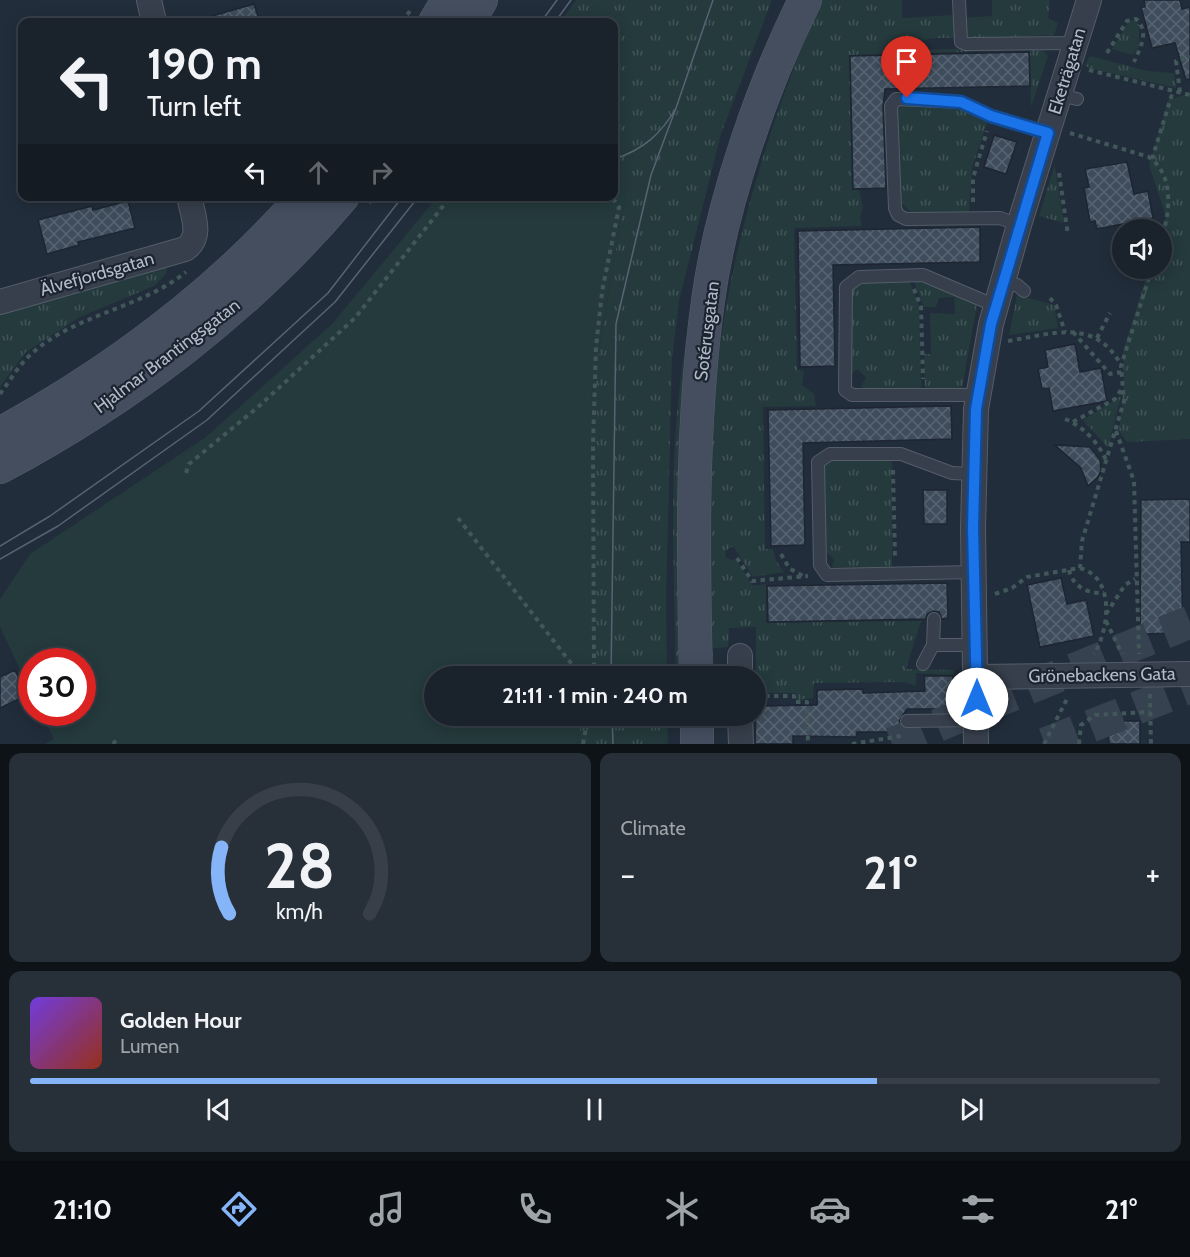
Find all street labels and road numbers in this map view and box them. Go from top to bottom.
street label: Eketrägatan [1043,25,1091,117]
street label: Älvefjordsgatan [37,247,157,301]
street label: Sotérusgatan [690,280,724,382]
street label: Hjalmar Brantingsgatan [90,294,244,418]
street label: Grönebackens Gata [1028,663,1176,687]

